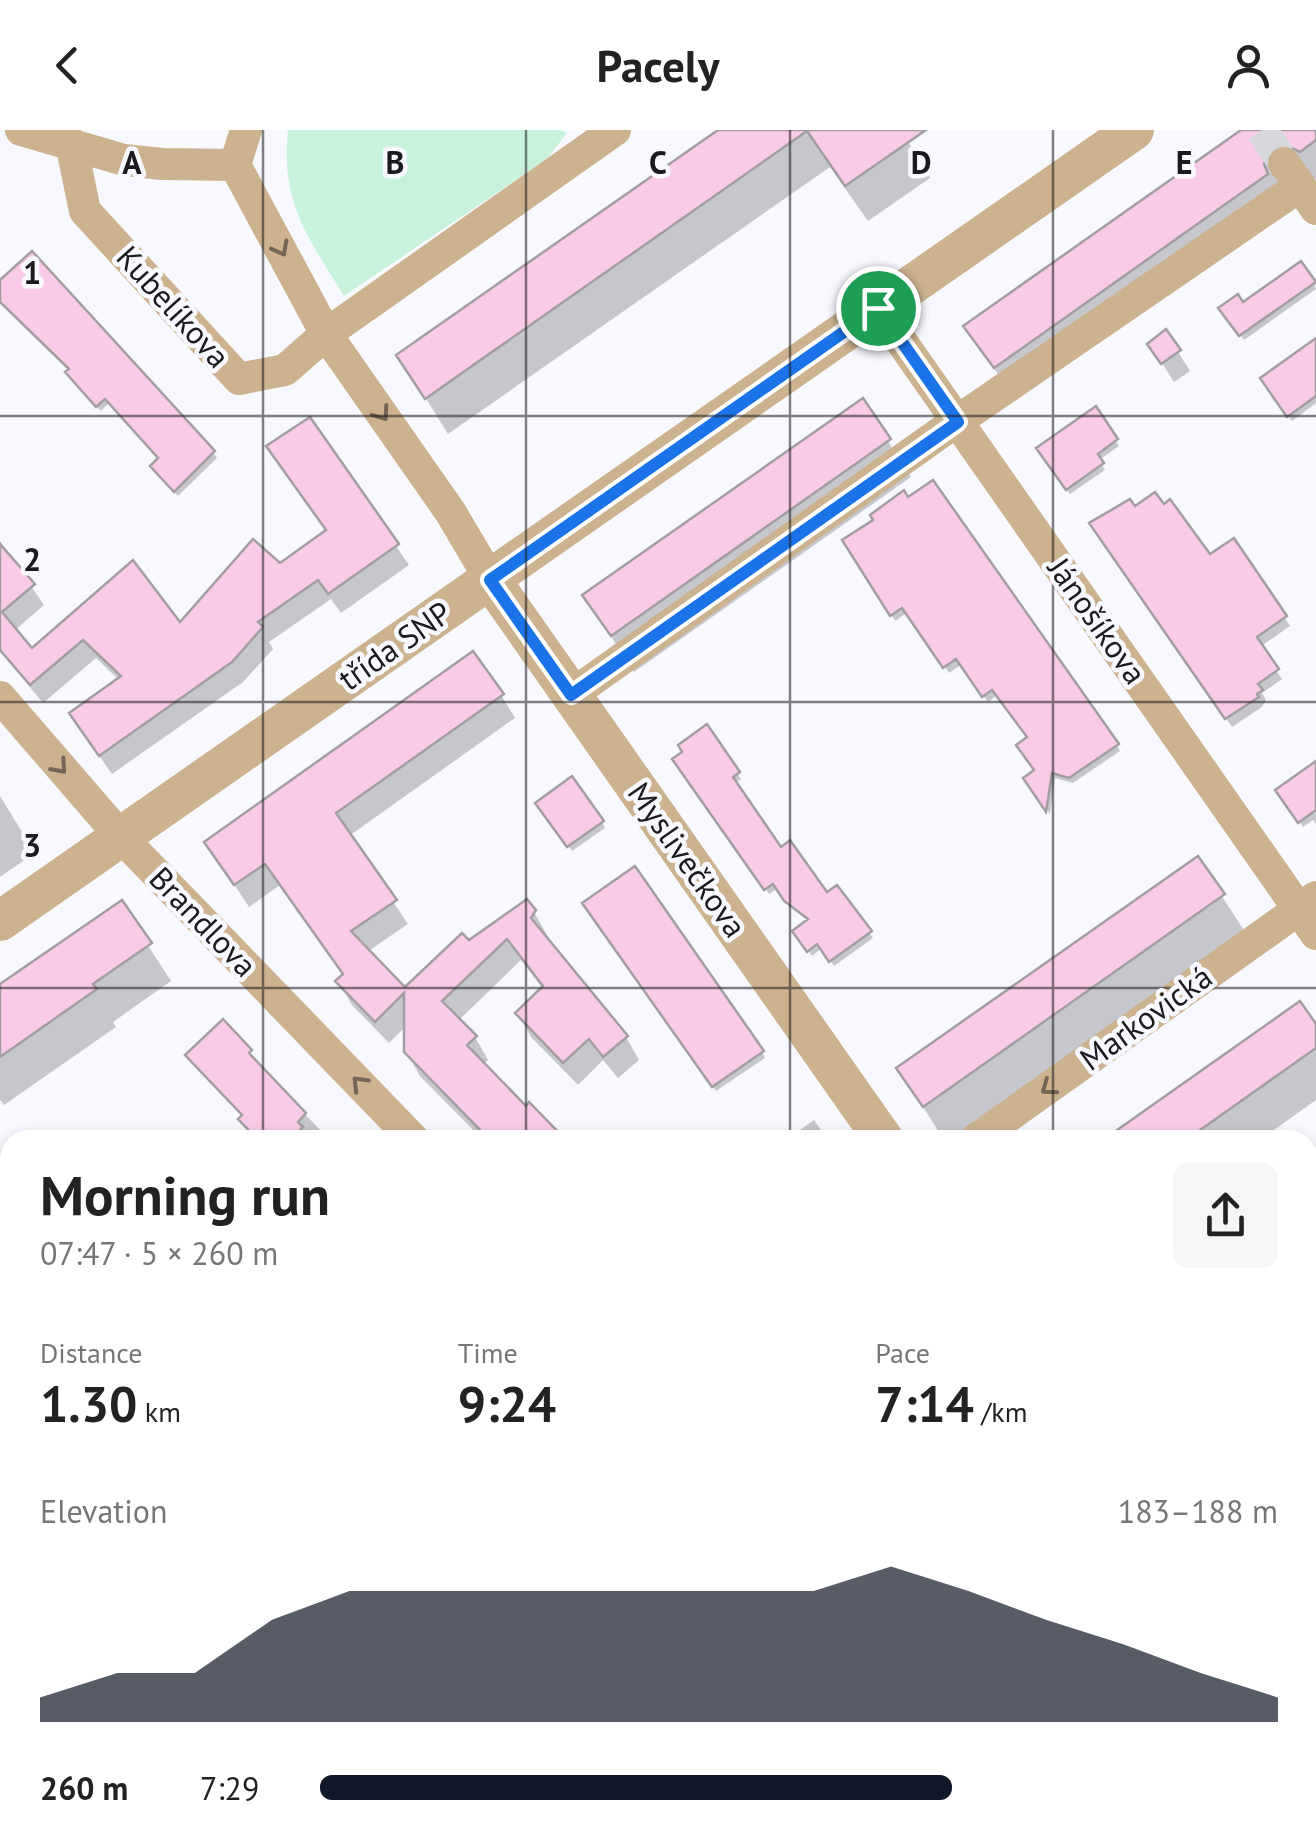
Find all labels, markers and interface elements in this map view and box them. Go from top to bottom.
text: Pacely [596,36,720,94]
icon: back [40,38,95,93]
icon: person [1221,38,1276,93]
text: A [122,141,142,183]
text: B [386,141,404,183]
text: C [649,141,667,183]
text: D [911,141,931,183]
text: E [1176,141,1192,183]
street label: Kubelíkova [108,236,240,376]
one-way arrow [268,239,288,257]
text: 1 [23,251,41,293]
pin [836,266,921,351]
icon: arrive [851,281,906,336]
one-way arrow [370,403,388,422]
text: 2 [23,538,41,580]
street label: Jánošíkova [1038,547,1157,692]
street label: třída SNP [330,591,459,699]
one-way arrow [49,755,67,774]
street label: Myslivečkova [619,774,757,945]
text: 3 [23,824,41,866]
street label: Brandlova [141,857,267,985]
street label: Markovická [1071,955,1220,1079]
one-way arrow [1041,1076,1059,1094]
one-way arrow [353,1077,371,1095]
text: Morning run [40,1159,330,1230]
button: share [1173,1163,1278,1268]
text: 07:47 · 5 × 260 m [40,1232,278,1274]
text: Distance [40,1334,143,1371]
text: Time [458,1334,518,1371]
text: Pace [875,1334,930,1371]
text: 1.30 [40,1371,137,1436]
text: 9:24 [458,1371,556,1436]
text: 7:14 [875,1371,974,1436]
text: km [137,1393,181,1430]
text: /km [974,1393,1027,1430]
text: Elevation [40,1490,167,1532]
text: 183–188 m [1118,1490,1278,1532]
text: 260 m [40,1767,128,1809]
text: 7:29 [200,1767,259,1809]

